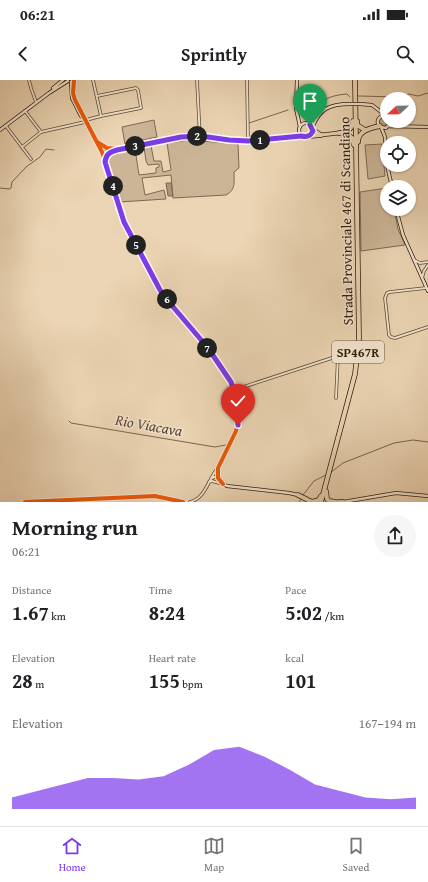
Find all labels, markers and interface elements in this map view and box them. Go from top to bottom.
text: 06:21 [20,4,55,25]
text: Sprintly [181,41,247,68]
icon: back [12,43,34,65]
icon: search [394,43,416,65]
pin [293,84,327,125]
icon: arrive [299,90,321,112]
north arrow [380,92,416,128]
map controls [380,92,416,216]
street label: Strada Provinciale 467 di Scandiano [334,117,358,325]
pin: 2 [187,126,207,146]
text: 2 [194,128,200,144]
pin: 1 [250,130,270,150]
text: 1 [257,132,263,148]
pin: 3 [125,136,145,156]
button: locate [380,136,416,172]
text: 3 [132,138,138,154]
pin: 4 [103,176,123,196]
text: 4 [110,178,116,194]
button: layers [380,180,416,216]
pin: 5 [126,235,146,255]
text: 5 [133,237,139,253]
pin: 6 [157,289,177,309]
text: 6 [164,291,170,307]
pin: 7 [197,338,217,358]
text: 7 [204,340,210,356]
road number: SP467R [332,341,384,363]
pin [221,384,255,425]
icon: check [227,390,249,412]
water label: Rio Viacava [113,409,184,441]
text: Morning run [12,511,138,543]
button: share [374,515,416,557]
text: 06:21 [12,542,40,561]
text: Distance [12,582,51,598]
text: Time [149,582,172,598]
text: Pace [285,582,306,598]
text: 1.67 [12,598,49,627]
text: 8:24 [149,598,185,627]
text: 5:02 [285,598,322,627]
text: km [49,608,66,624]
text: /km [322,608,344,624]
text: Elevation [12,650,55,666]
text: Heart rate [149,650,196,666]
text: kcal [285,650,304,666]
text: 28 [12,666,33,695]
text: 155 [149,666,180,695]
text: 101 [285,666,316,695]
text: m [33,676,44,692]
text: bpm [180,676,203,692]
text: Elevation [12,714,63,733]
text: 167–194 m [359,714,416,733]
tab: Home [59,835,86,875]
tab: Map [203,835,225,875]
tab: Saved [343,835,369,875]

